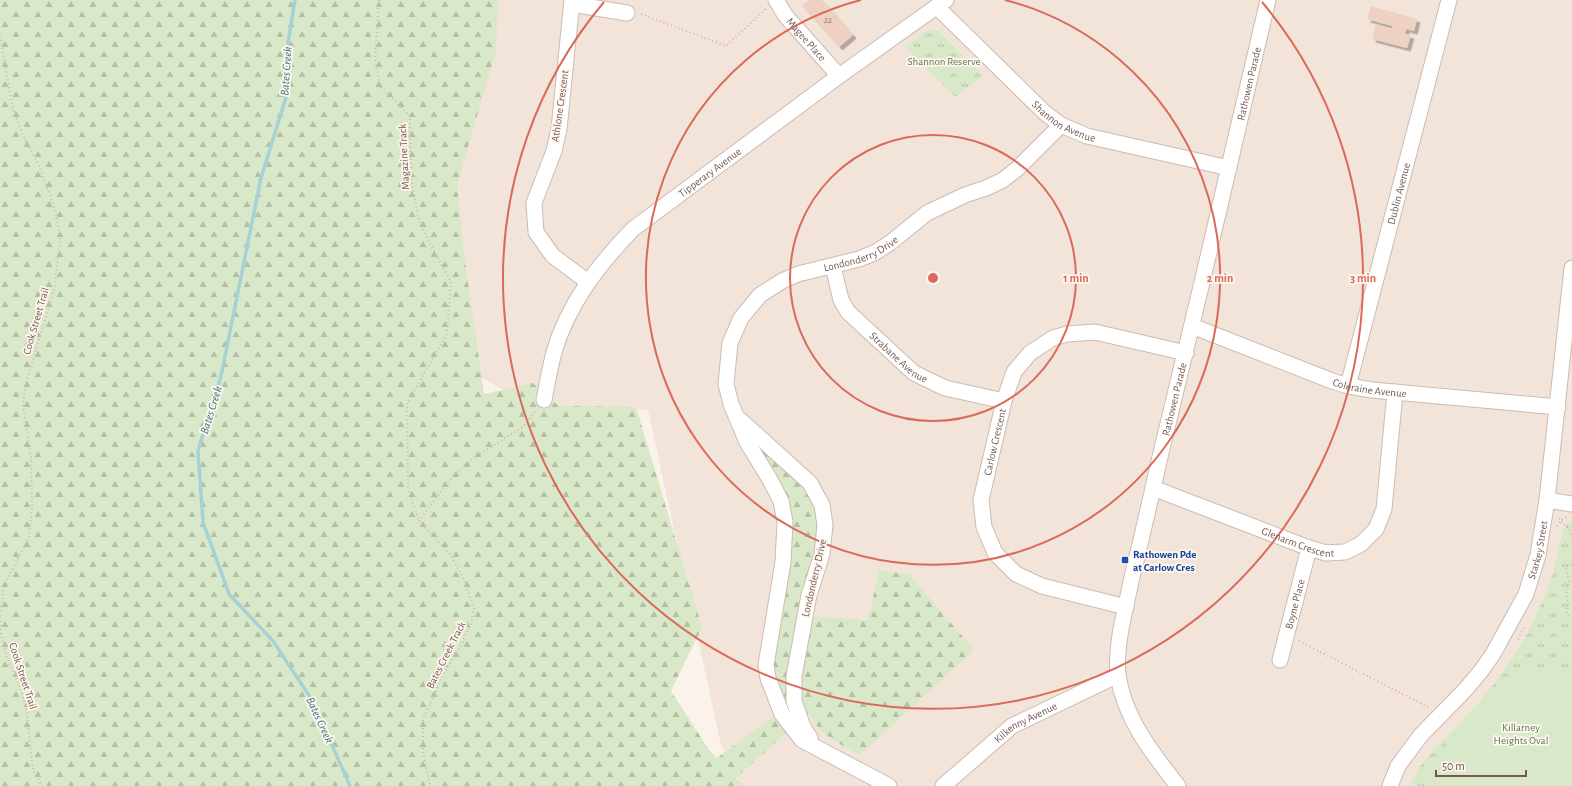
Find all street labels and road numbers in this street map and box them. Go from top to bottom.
street label: Magee Place [785,16,829,63]
street label: Rathowen Parade [1235,46,1263,121]
street label: Athlone Crescent [549,69,571,143]
street label: Shannon Avenue [1030,98,1096,143]
street label: Magazine Track [397,124,411,190]
street label: Tipperary Avenue [676,145,743,199]
street label: Dublin Avenue [1385,161,1412,226]
street label: Londonderry Drive [822,234,900,273]
street label: Cook Street Trail [21,286,51,356]
street label: Strabane Avenue [868,330,930,384]
street label: Rathowen Parade [1160,361,1188,437]
street label: Coleraine Avenue [1332,376,1407,399]
street label: Carlow Crescent [981,407,1008,476]
street label: Starkey Street [1525,519,1549,580]
street label: Glenarm Crescent [1260,525,1335,559]
street label: Londonderry Drive [800,538,828,618]
street label: Boyne Place [1283,578,1306,630]
street label: Bates Creek Track [424,620,468,690]
street label: Cook Street Trail [7,641,39,711]
street label: Kilkenny Avenue [992,700,1059,745]

